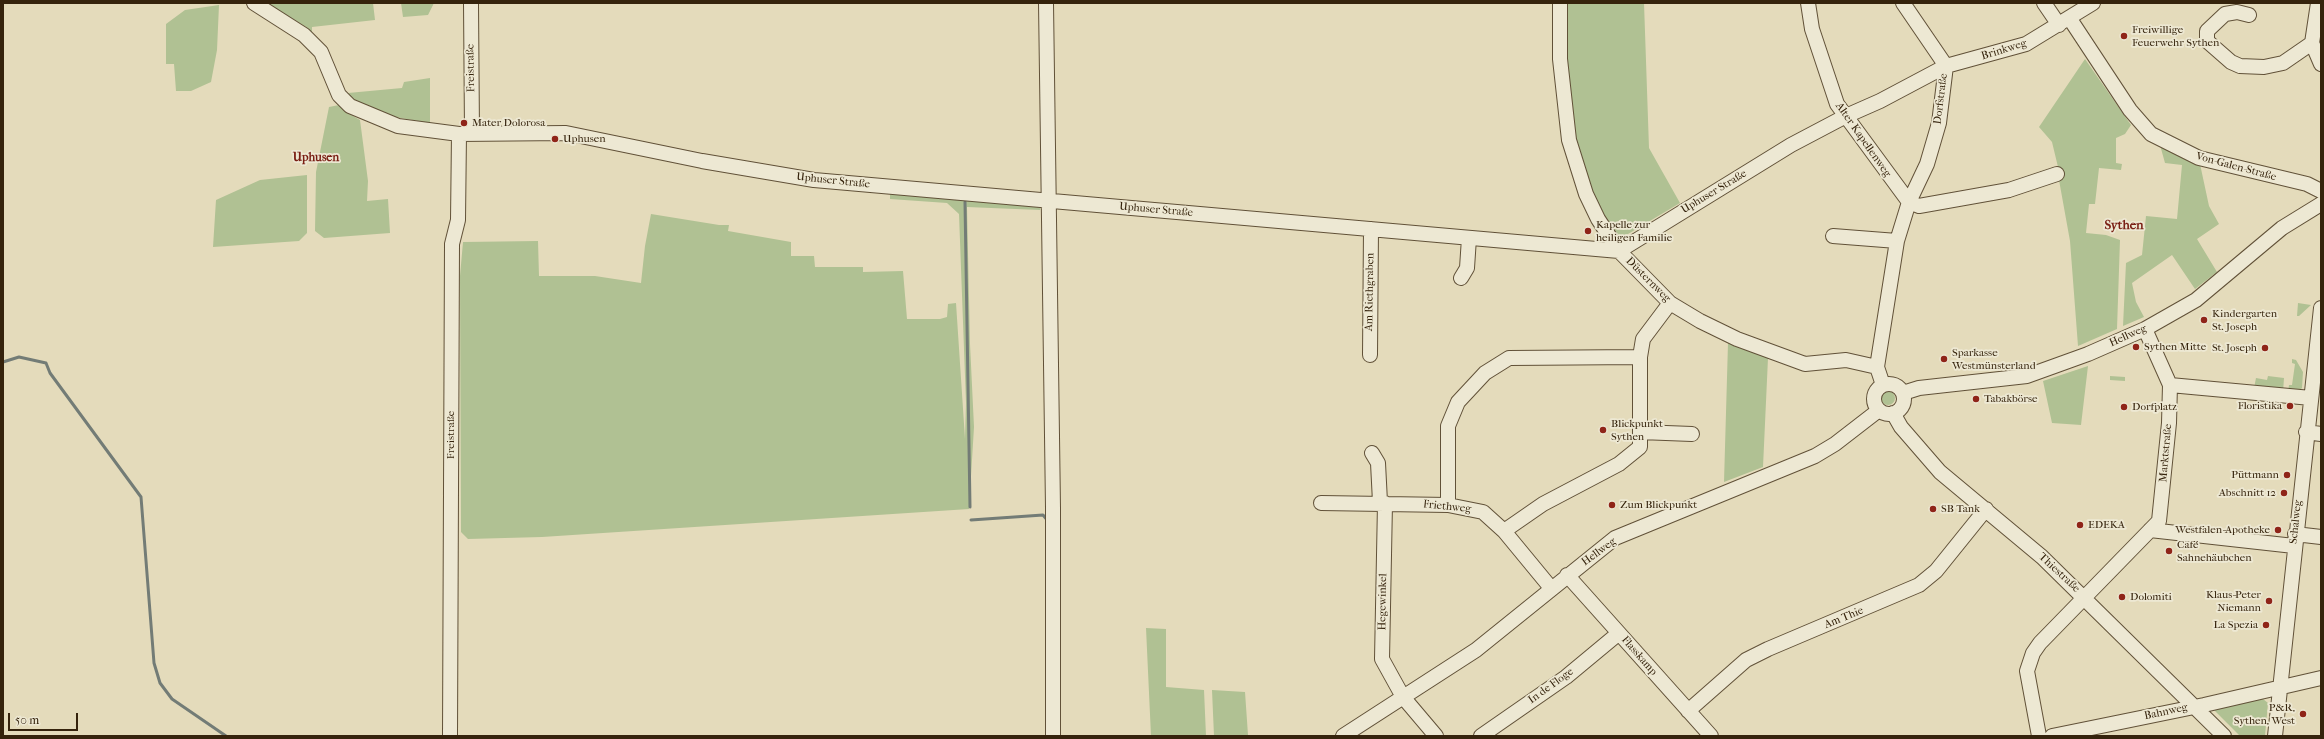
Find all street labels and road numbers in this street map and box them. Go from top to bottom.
street label: Brinkweg [1980,37,2028,63]
street label: Freistraße [464,44,478,92]
street label: Dorfstraße [1931,73,1951,125]
street label: Alter Kapellenweg [1832,100,1894,180]
street label: Von-Galen-Straße [2194,150,2278,184]
street label: Uphuser Straße [1679,167,1749,217]
street label: Uphuser Straße [795,171,871,191]
street label: Uphuser Straße [1119,200,1193,220]
street label: Am Riethgraben [1363,253,1377,331]
street label: Düsternweg [1623,255,1673,305]
street label: Hellweg [2107,322,2149,350]
street label: Freistraße [444,411,458,459]
street label: Marktstraße [2157,423,2175,483]
street label: Friethweg [1422,498,1472,516]
street label: Schalweg [2287,499,2305,545]
street label: Hellweg [1579,535,1619,569]
street label: Thiestraße [2036,551,2082,595]
street label: Hegewinkel [1376,573,1390,631]
street label: Am Thie [1822,604,1866,632]
street label: Flasskamp [1618,634,1660,678]
street label: In de Floge [1526,665,1576,707]
street label: Bahnweg [2143,701,2189,723]

